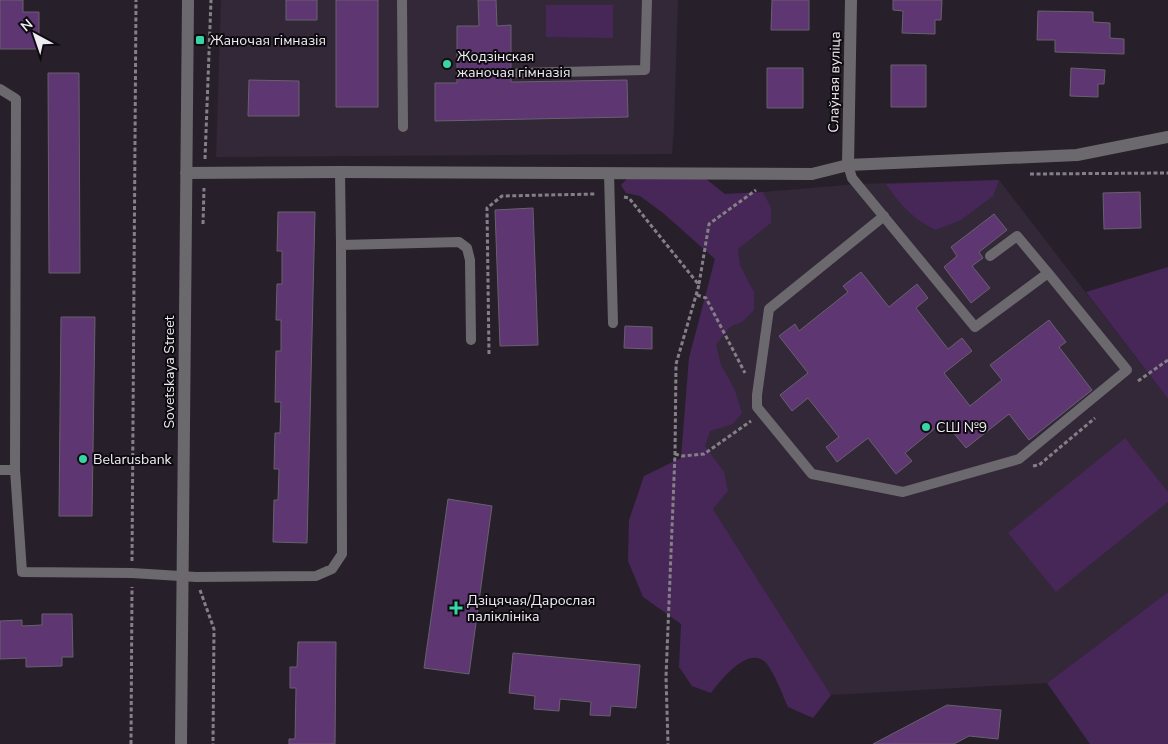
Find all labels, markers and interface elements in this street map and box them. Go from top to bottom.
north arrow [10,10,60,60]
text: N [17,15,37,36]
place label: Жаночая гімназія [210,31,326,50]
street label: Слаўная вуліца [824,31,845,133]
marker: Жаночая гімназія [194,34,206,46]
place label: Жодзінская жаночая гімназія [457,47,570,82]
marker: Жодзінская жаночая гімназія [441,58,453,70]
street label: Sovetskaya Street [160,315,179,429]
place label: СШ №9 [936,418,987,437]
marker: СШ №9 [920,421,932,433]
place label: Belarusbank [93,450,173,469]
marker: Belarusbank [77,453,89,465]
place label: Дзіцячая/Дарослая паліклініка [467,591,595,626]
marker: Дзіцячая/Дарослая паліклініка [449,601,463,615]

